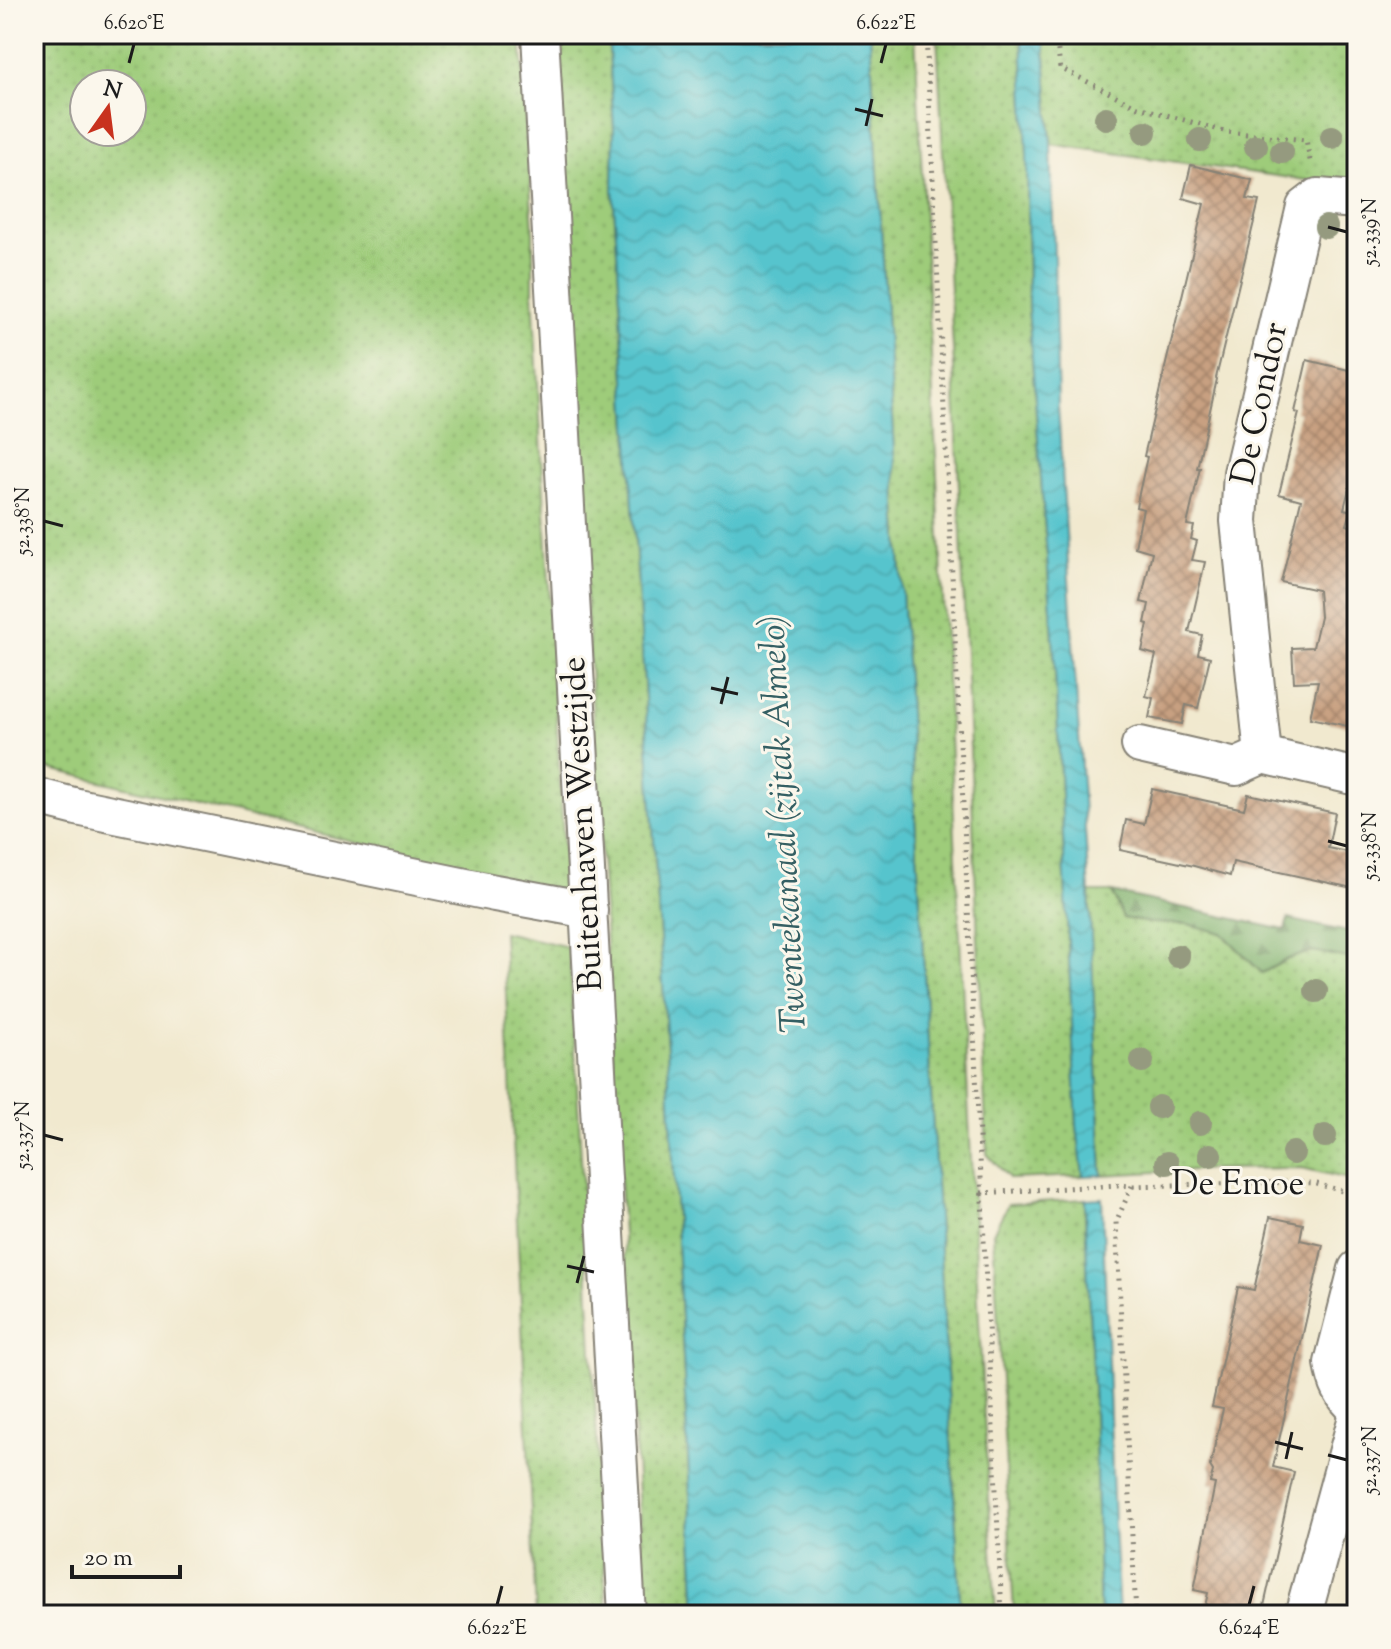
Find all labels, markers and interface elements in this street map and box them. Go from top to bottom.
text: 6.620°E [104,10,164,39]
text: 6.622°E [856,10,916,39]
north arrow [68,68,148,148]
text: N [100,74,125,109]
text: 52.339°N [1357,198,1386,267]
street label: De Condor [1220,318,1302,490]
text: 52.338°N [10,487,39,556]
water label: Twentekanaal (zijtak Almelo) [748,614,822,1034]
street label: Buitenhaven Westzijde [551,655,617,993]
text: 52.338°N [1357,812,1386,881]
text: 52.337°N [10,1101,39,1170]
street label: De Emoe [1172,1161,1304,1210]
text: 52.337°N [1357,1426,1386,1495]
scale bar [72,1529,180,1579]
text: 20 m [84,1542,133,1576]
text: 6.622°E [467,1615,527,1644]
text: 6.624°E [1219,1615,1279,1644]

